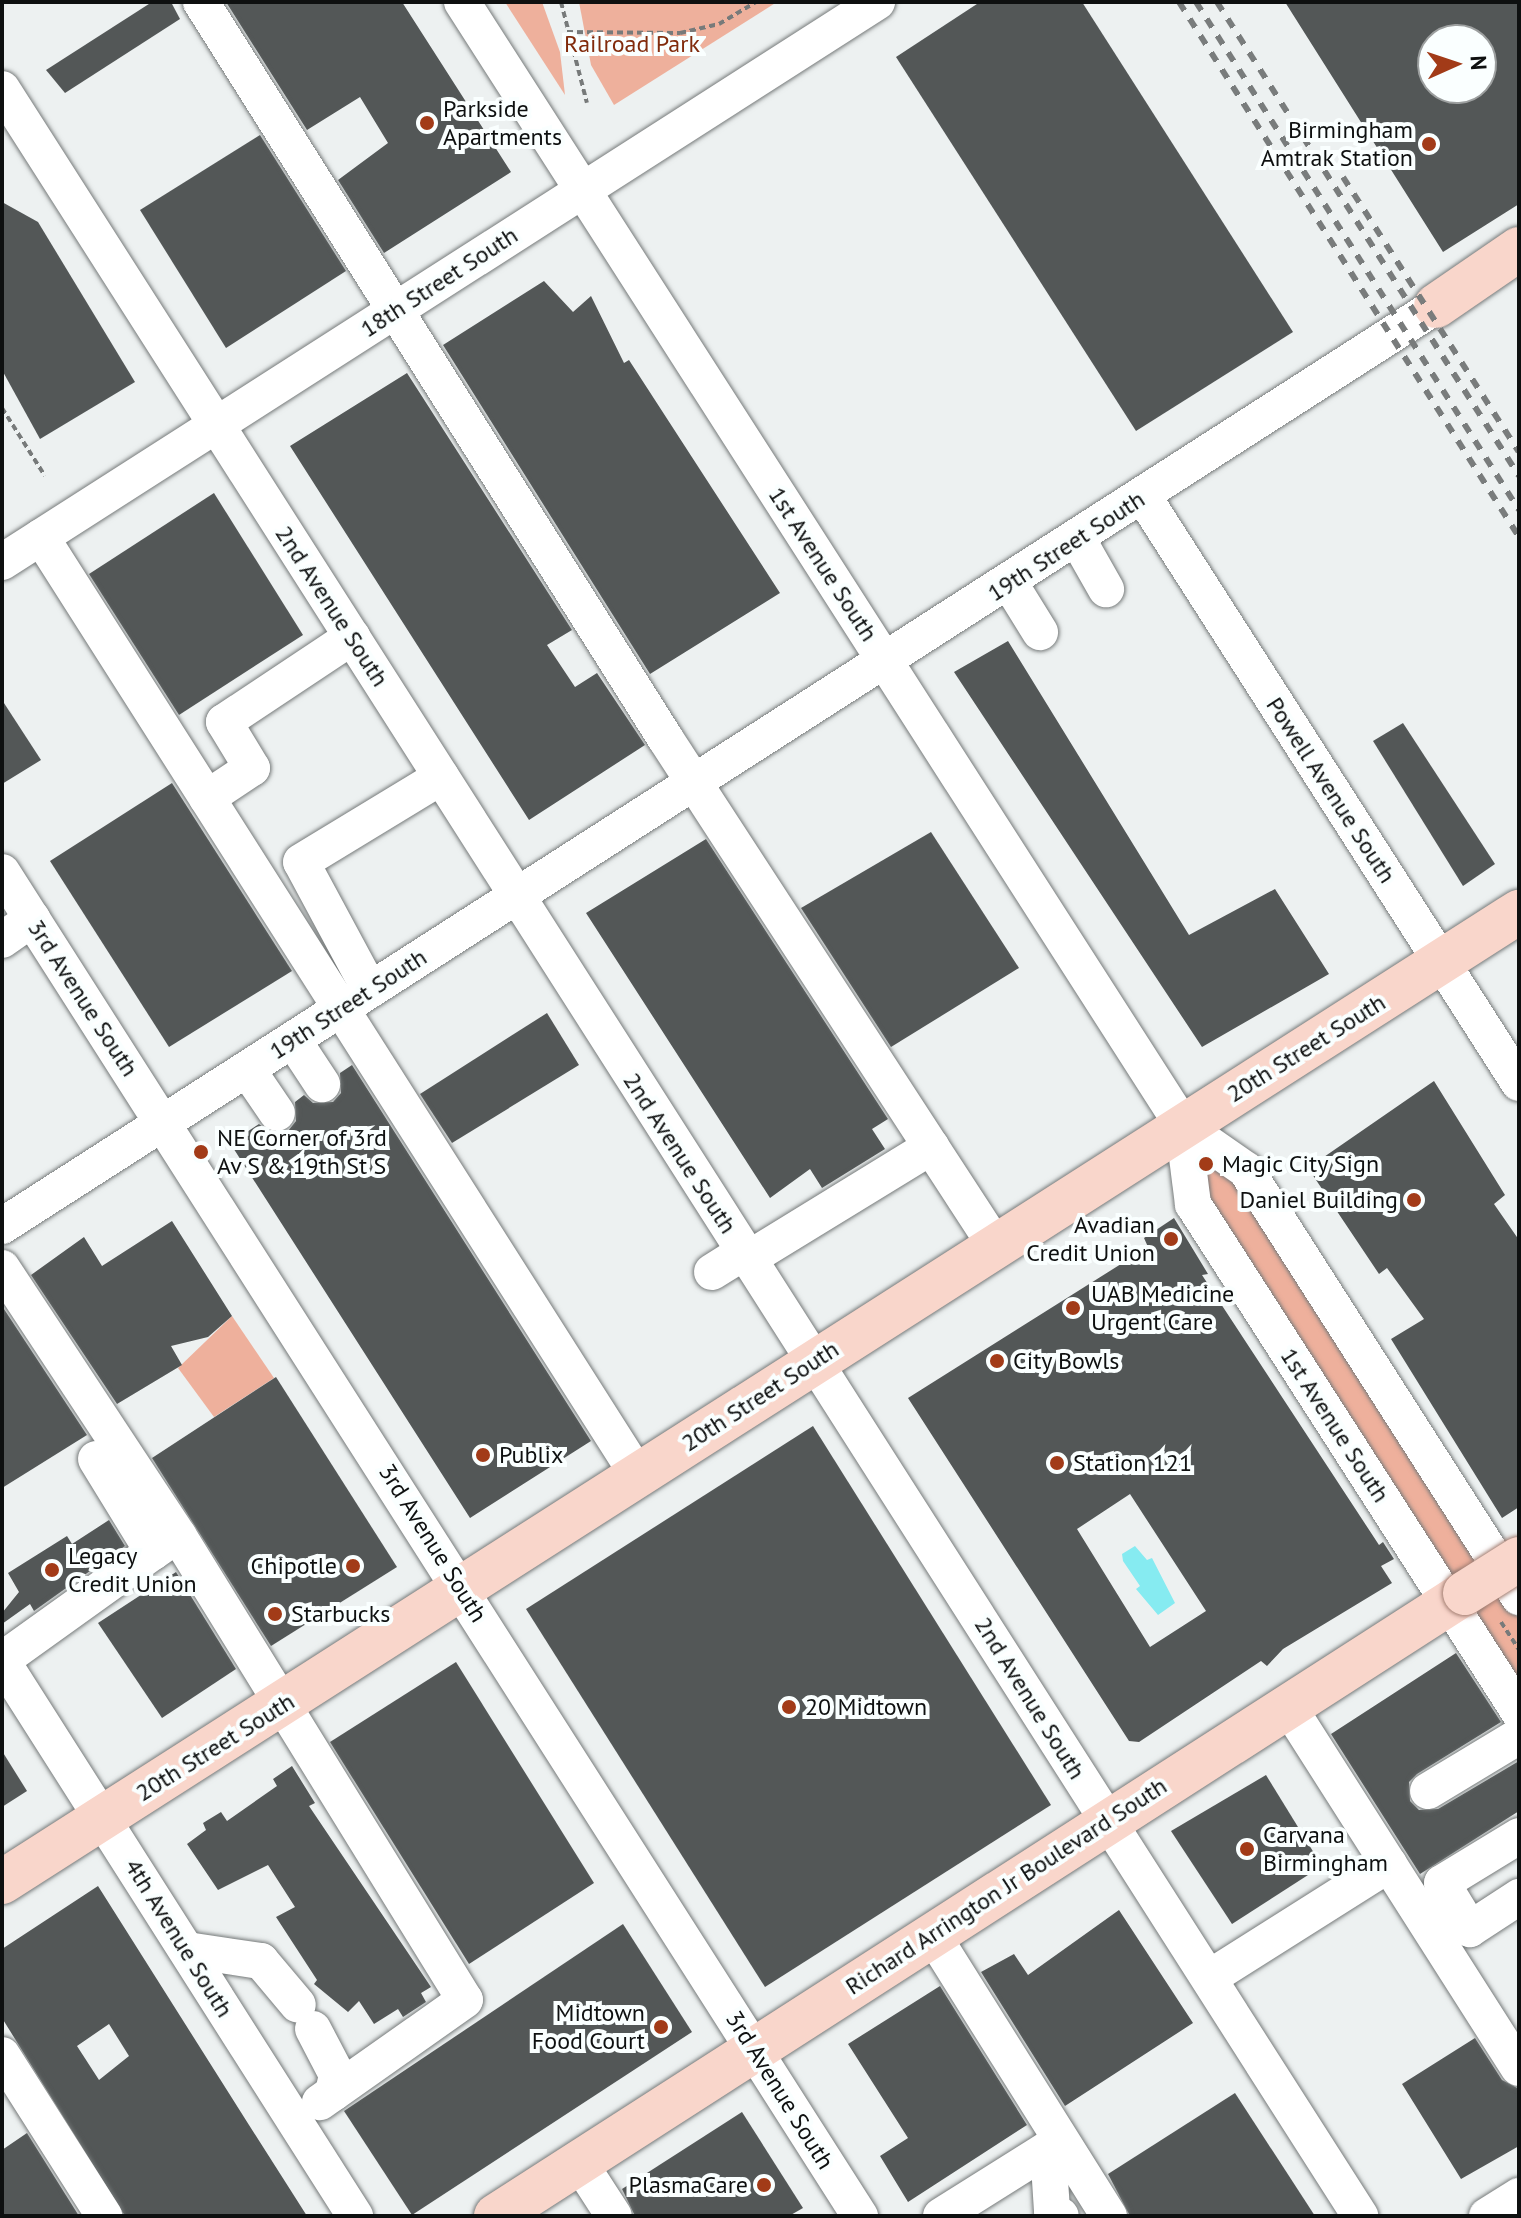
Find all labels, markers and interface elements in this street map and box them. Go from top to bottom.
north arrow [1417,24,1497,104]
park label: Railroad Park [564,30,700,58]
text: N [1465,55,1493,71]
place label: Parkside Apartments [443,95,562,151]
marker: Parkside Apartments [418,114,436,132]
place label: Birmingham Amtrak Station [1260,116,1413,172]
marker: Birmingham Amtrak Station [1420,135,1438,153]
street label: 18th Street South [355,221,523,343]
street label: 1st Avenue South [762,481,884,647]
street label: 19th Street South [982,485,1150,607]
street label: 2nd Avenue South [269,520,395,692]
street label: Powell Avenue South [1260,691,1402,889]
street label: 3rd Avenue South [21,914,145,1082]
street label: 19th Street South [264,943,432,1065]
street label: 20th Street South [1221,988,1391,1108]
street label: 2nd Avenue South [617,1067,743,1239]
place label: NE Corner of 3rd Av S & 19th St S [217,1124,387,1180]
marker: NE Corner of 3rd Av S & 19th St S [192,1143,210,1161]
place label: Magic City Sign [1222,1150,1380,1178]
marker: Magic City Sign [1197,1155,1215,1173]
place label: Daniel Building [1239,1186,1398,1214]
marker: Daniel Building [1405,1191,1423,1209]
place label: Avadian Credit Union [1026,1211,1155,1267]
marker: Avadian Credit Union [1162,1230,1180,1248]
place label: UAB Medicine Urgent Care [1091,1280,1234,1336]
marker: UAB Medicine Urgent Care [1062,1297,1084,1319]
street label: 20th Street South [676,1335,844,1457]
street label: 1st Avenue South [1274,1342,1396,1508]
place label: City Bowls [1013,1347,1120,1375]
marker: City Bowls [988,1352,1006,1370]
place label: Publix [499,1441,563,1469]
marker: Publix [474,1446,492,1464]
place label: Station 121 [1073,1449,1192,1477]
marker: Station 121 [1048,1454,1066,1472]
street label: 3rd Avenue South [373,1458,493,1628]
place label: Legacy Credit Union [68,1542,197,1598]
place label: Chipotle [251,1552,337,1580]
marker: Chipotle [344,1557,362,1575]
marker: Legacy Credit Union [43,1561,61,1579]
place label: Starbucks [291,1600,390,1628]
marker: Starbucks [266,1605,284,1623]
street label: 2nd Avenue South [968,1611,1092,1785]
street label: 20th Street South [130,1687,300,1807]
place label: 20 Midtown [805,1693,927,1721]
marker: 20 Midtown [780,1698,798,1716]
street label: Richard Arrington Jr Boulevard South [840,1771,1172,2001]
place label: Carvana Birmingham [1263,1821,1388,1877]
marker: Carvana Birmingham [1238,1840,1256,1858]
street label: 4th Avenue South [119,1853,239,2023]
place label: Midtown Food Court [532,1999,645,2055]
street label: 3rd Avenue South [720,2005,840,2175]
marker: Midtown Food Court [652,2018,670,2036]
place label: PlasmaCare [629,2171,748,2199]
marker: PlasmaCare [755,2176,773,2194]

